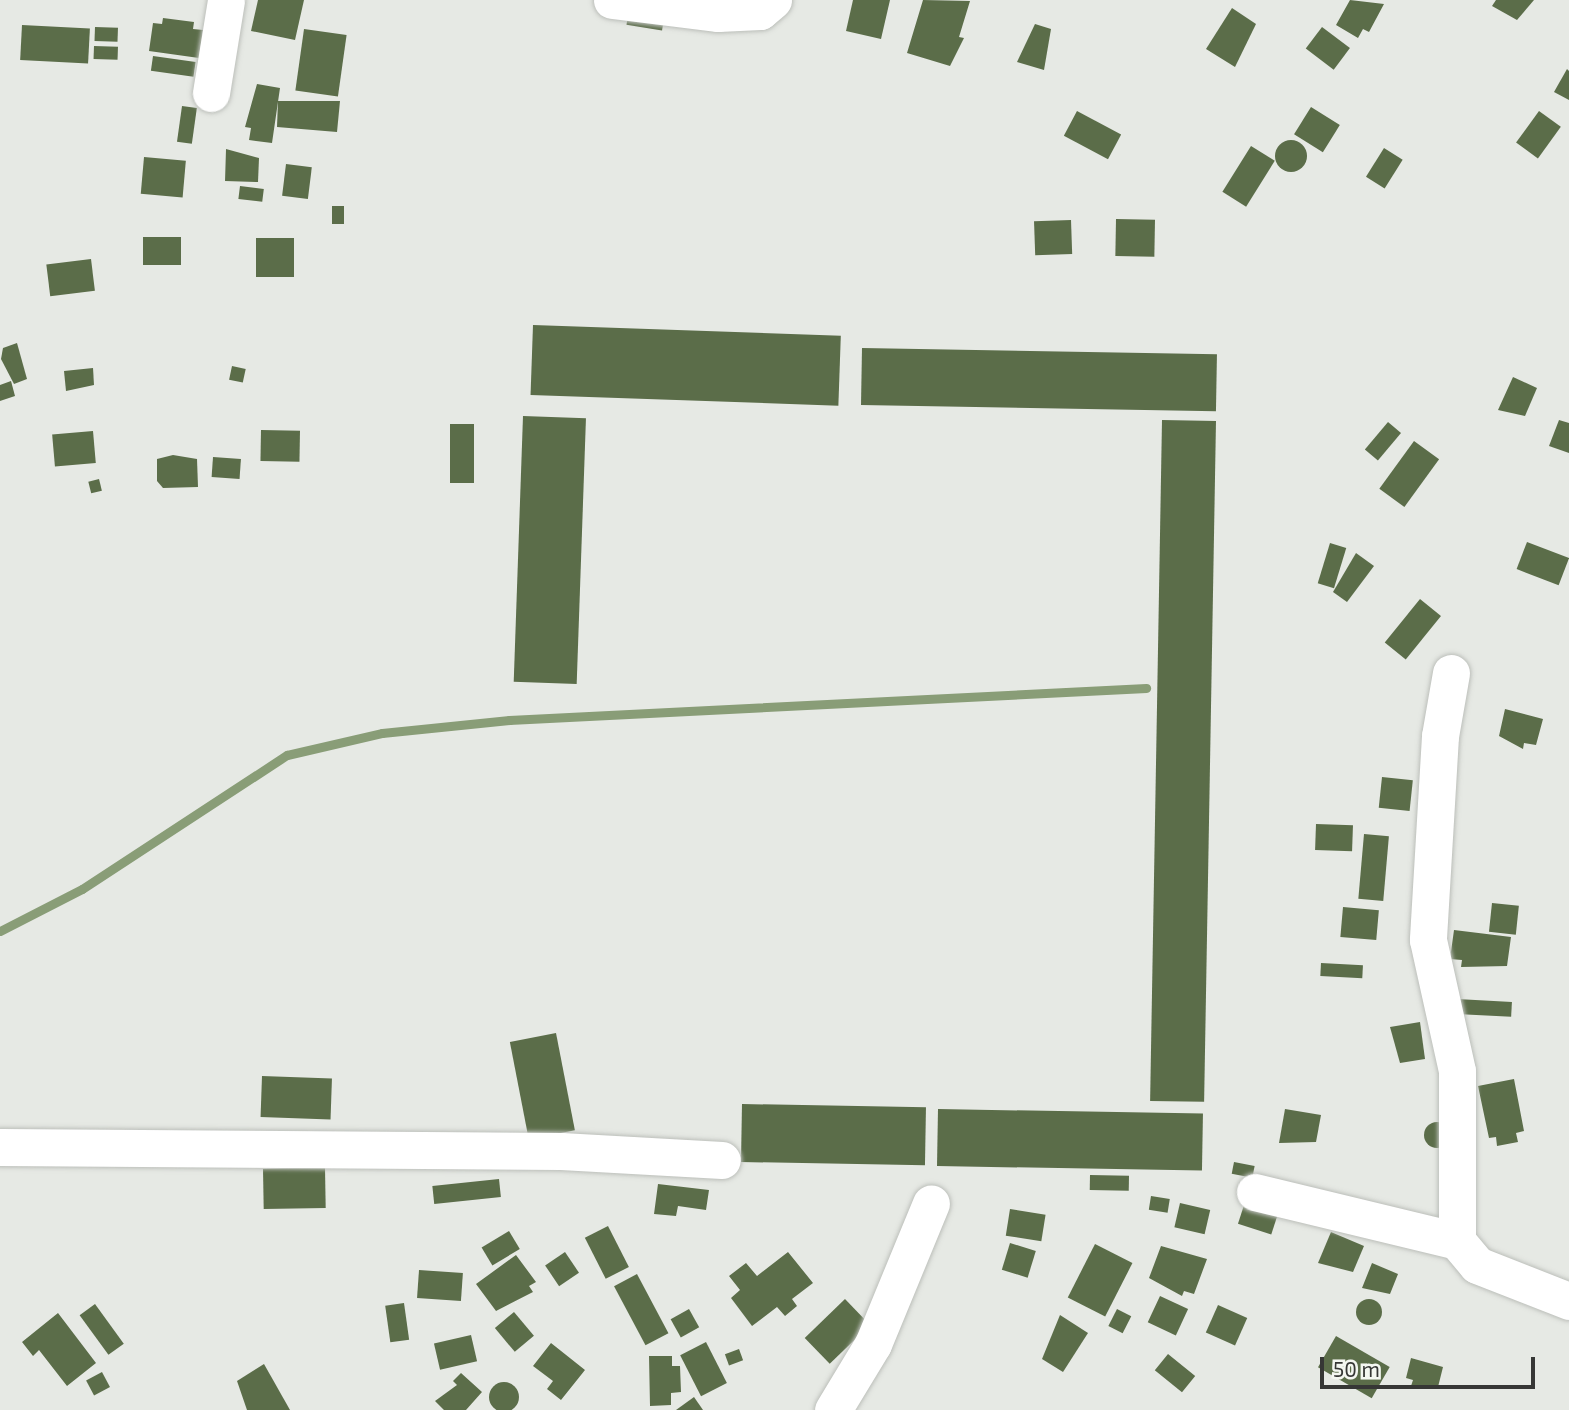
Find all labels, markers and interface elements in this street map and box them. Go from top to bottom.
scale bar [1324,1344,1539,1388]
text: 50 m [1333,1356,1380,1381]

